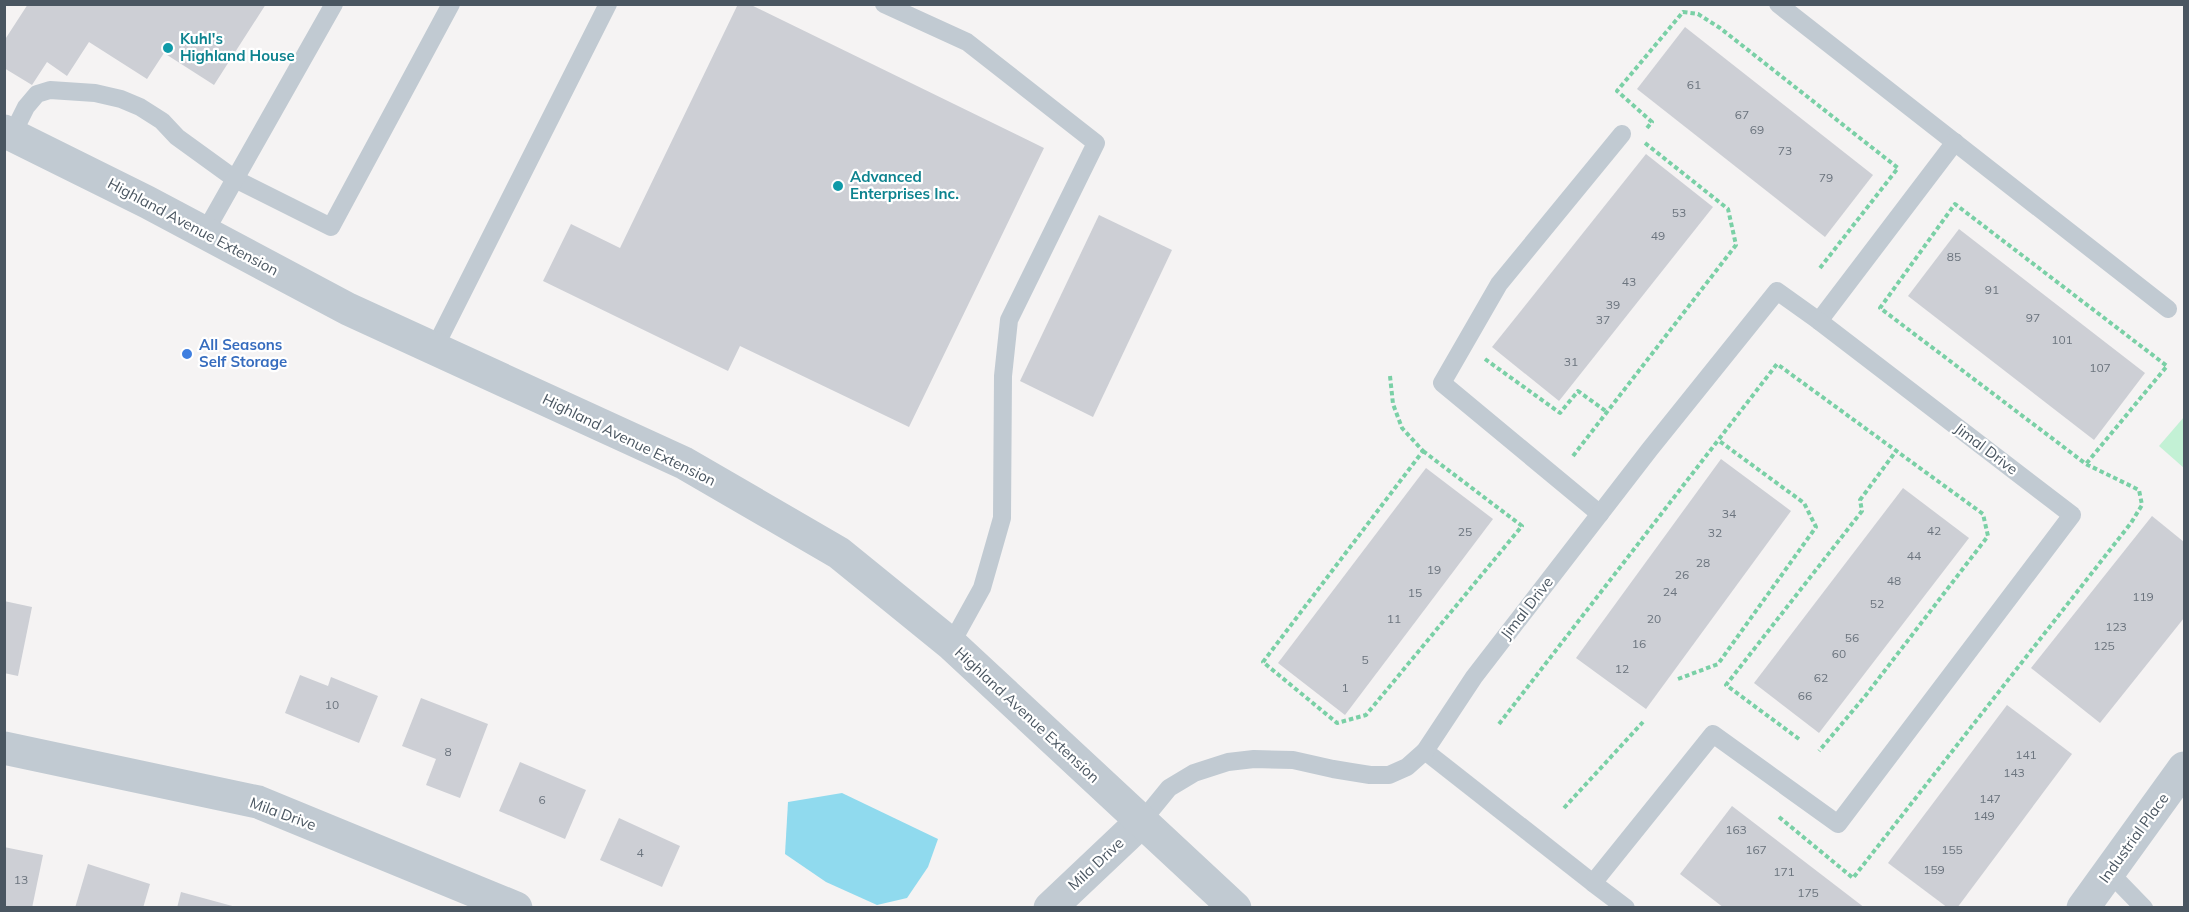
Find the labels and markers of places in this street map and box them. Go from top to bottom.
place label: Kuhl's Highland House [180,29,295,65]
marker: Kuhl's Highland House [161,41,175,55]
place label: Advanced Enterprises Inc. [850,167,959,203]
marker: Advanced Enterprises Inc. [831,179,845,193]
place label: All Seasons Self Storage [199,335,287,371]
marker: All Seasons Self Storage [180,347,194,361]

